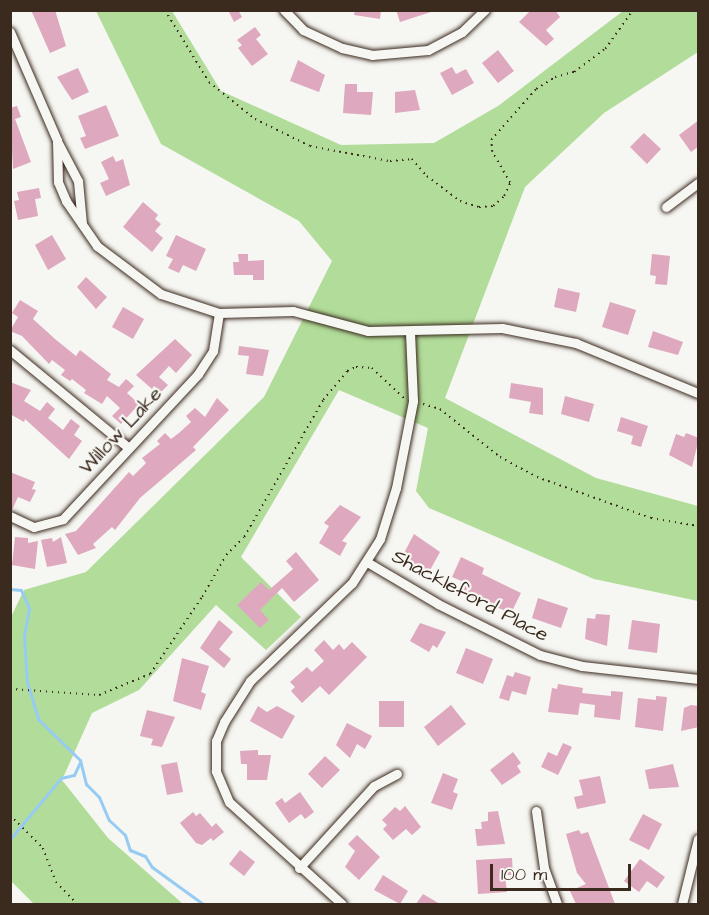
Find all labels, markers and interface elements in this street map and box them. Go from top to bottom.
street label: Willow Lake [74,382,168,480]
street label: Shackleford Place [388,545,552,647]
scale bar [493,852,634,890]
text: 100 m [501,862,547,887]

